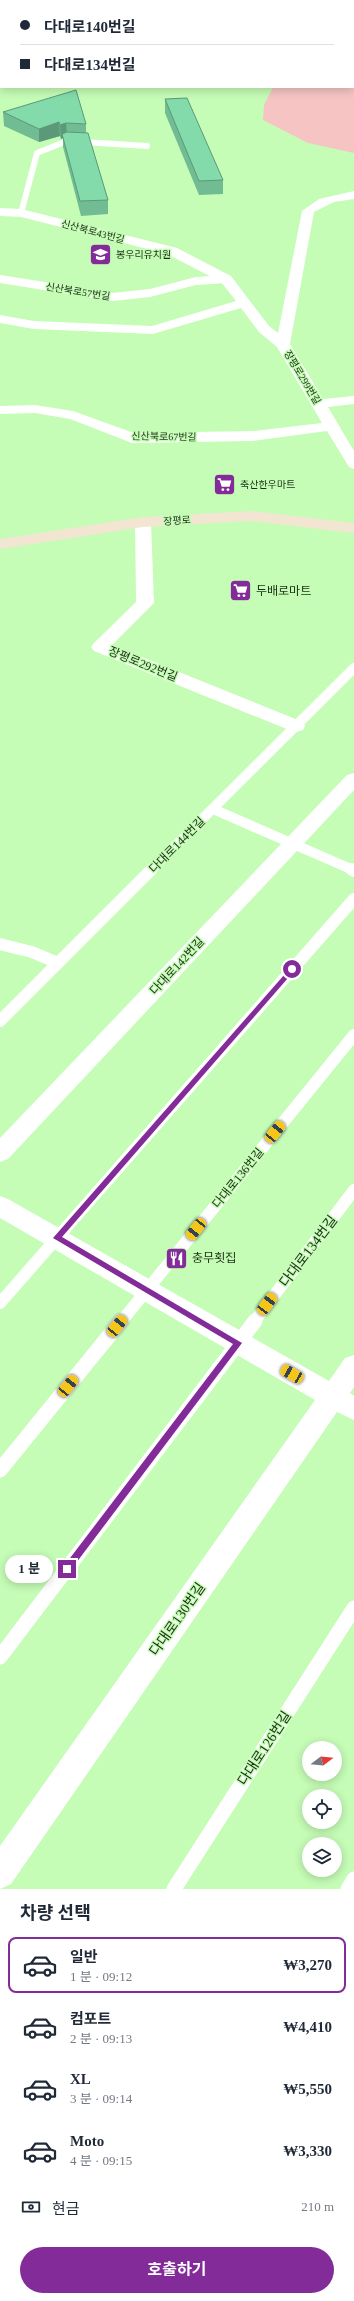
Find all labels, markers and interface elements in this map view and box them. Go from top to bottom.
text: 다대로140번길 [44,19,136,35]
text: 다대로134번길 [44,57,136,73]
street label: 신산북로43번길 [60,218,126,245]
school or university icon: 봉우리유치원 [88,241,114,267]
place label: 봉우리유치원 [116,249,171,260]
street label: 신산북로57번길 [45,281,111,302]
street label: 장평로299번길 [282,348,323,406]
street label: 신산북로67번길 [131,430,197,443]
supermarket icon: 축산한우마트 [211,471,237,497]
place label: 축산한우마트 [240,479,295,490]
street label: 장평로 [163,514,191,527]
supermarket icon: 두배로마트 [227,578,253,604]
place label: 두배로마트 [256,584,311,598]
street label: 장평로292번길 [106,644,180,684]
street label: 다대로144번길 [146,814,208,876]
street label: 다대로142번길 [147,934,207,998]
route start [283,960,301,978]
car [263,1119,287,1145]
street label: 다대로136번길 [210,1145,266,1211]
street label: 다대로134번길 [277,1213,340,1290]
car [184,1216,208,1242]
restaurant icon: 충무횟집 [164,1245,190,1271]
place label: 충무횟집 [192,1251,236,1265]
car [255,1291,279,1317]
car [105,1313,129,1339]
car [279,1363,305,1385]
car [56,1373,80,1399]
callout: 1 분 [5,1555,53,1583]
route end [58,1560,76,1578]
text: 1 분 [18,1561,40,1576]
street label: 다대로130번길 [147,1580,208,1659]
street label: 다대로126번길 [235,1708,294,1788]
north arrow [302,1741,342,1781]
map controls [302,1741,342,1877]
button: locate [302,1789,342,1829]
button: layers [302,1837,342,1877]
text: 차량 선택 [20,1903,91,1923]
icon: car [22,1947,58,1983]
text: 일반 [70,1949,98,1965]
text: ₩3,270 [283,1957,332,1973]
text: 1 분 · 09:12 [70,1969,132,1984]
icon: car [22,2009,58,2045]
text: 컴포트 [70,2011,111,2027]
text: ₩4,410 [283,2019,332,2035]
text: 2 분 · 09:13 [70,2031,132,2046]
icon: car [22,2071,58,2107]
text: XL [70,2071,91,2087]
text: ₩5,550 [283,2081,332,2097]
text: 3 분 · 09:14 [70,2091,132,2106]
icon: car [22,2133,58,2169]
text: Moto [70,2133,104,2149]
text: ₩3,330 [283,2143,332,2159]
text: 4 분 · 09:15 [70,2153,132,2168]
icon: cash [20,2196,42,2218]
text: 210 m [301,2199,334,2214]
text: 현금 [52,2201,80,2217]
button: 호출하기 [20,2247,334,2293]

